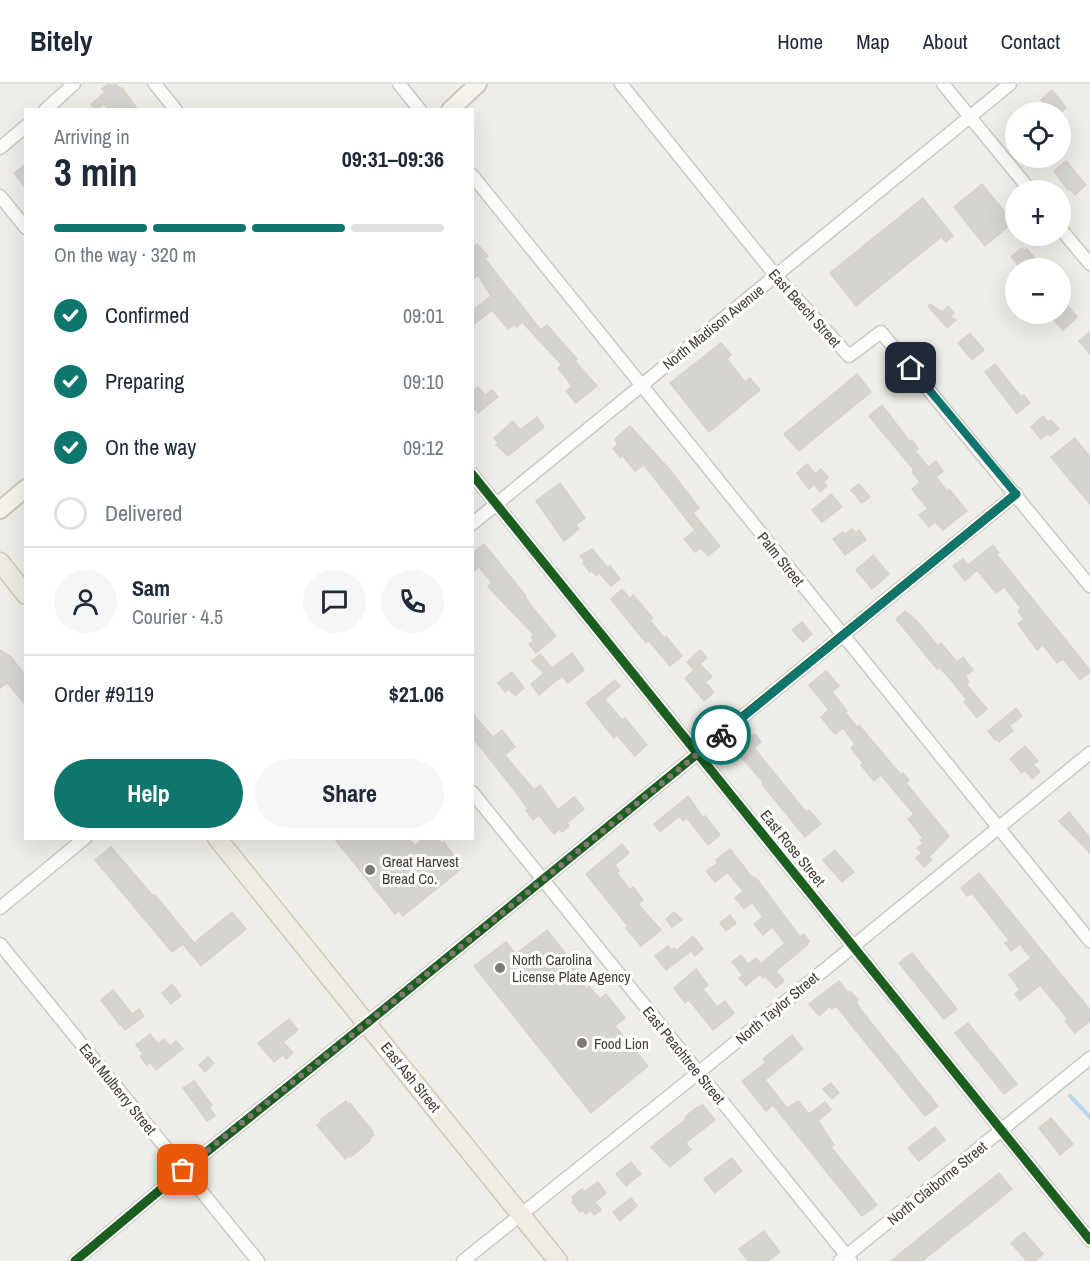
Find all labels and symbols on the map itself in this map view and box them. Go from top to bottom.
street label: East Beech Street [764,264,846,352]
street label: North Madison Avenue [658,279,768,374]
pin [885,342,936,393]
street label: Palm Street [753,527,810,591]
courier [691,705,751,765]
street label: East Rose Street [756,805,831,891]
place label: Great Harvest Bread Co. [382,851,459,889]
marker: Great Harvest Bread Co. [363,863,377,877]
place label: North Carolina License Plate Agency [512,949,631,987]
marker: North Carolina License Plate Agency [493,961,507,975]
street label: North Taylor Street [731,967,823,1049]
street label: East Peachtree Street [638,1002,730,1109]
place label: Food Lion [594,1033,649,1054]
marker: Food Lion [575,1036,589,1050]
street label: East Ash Street [376,1037,446,1117]
street label: East Mulberry Street [75,1039,162,1140]
street label: North Claiborne Street [883,1136,992,1230]
pin [157,1144,208,1195]

